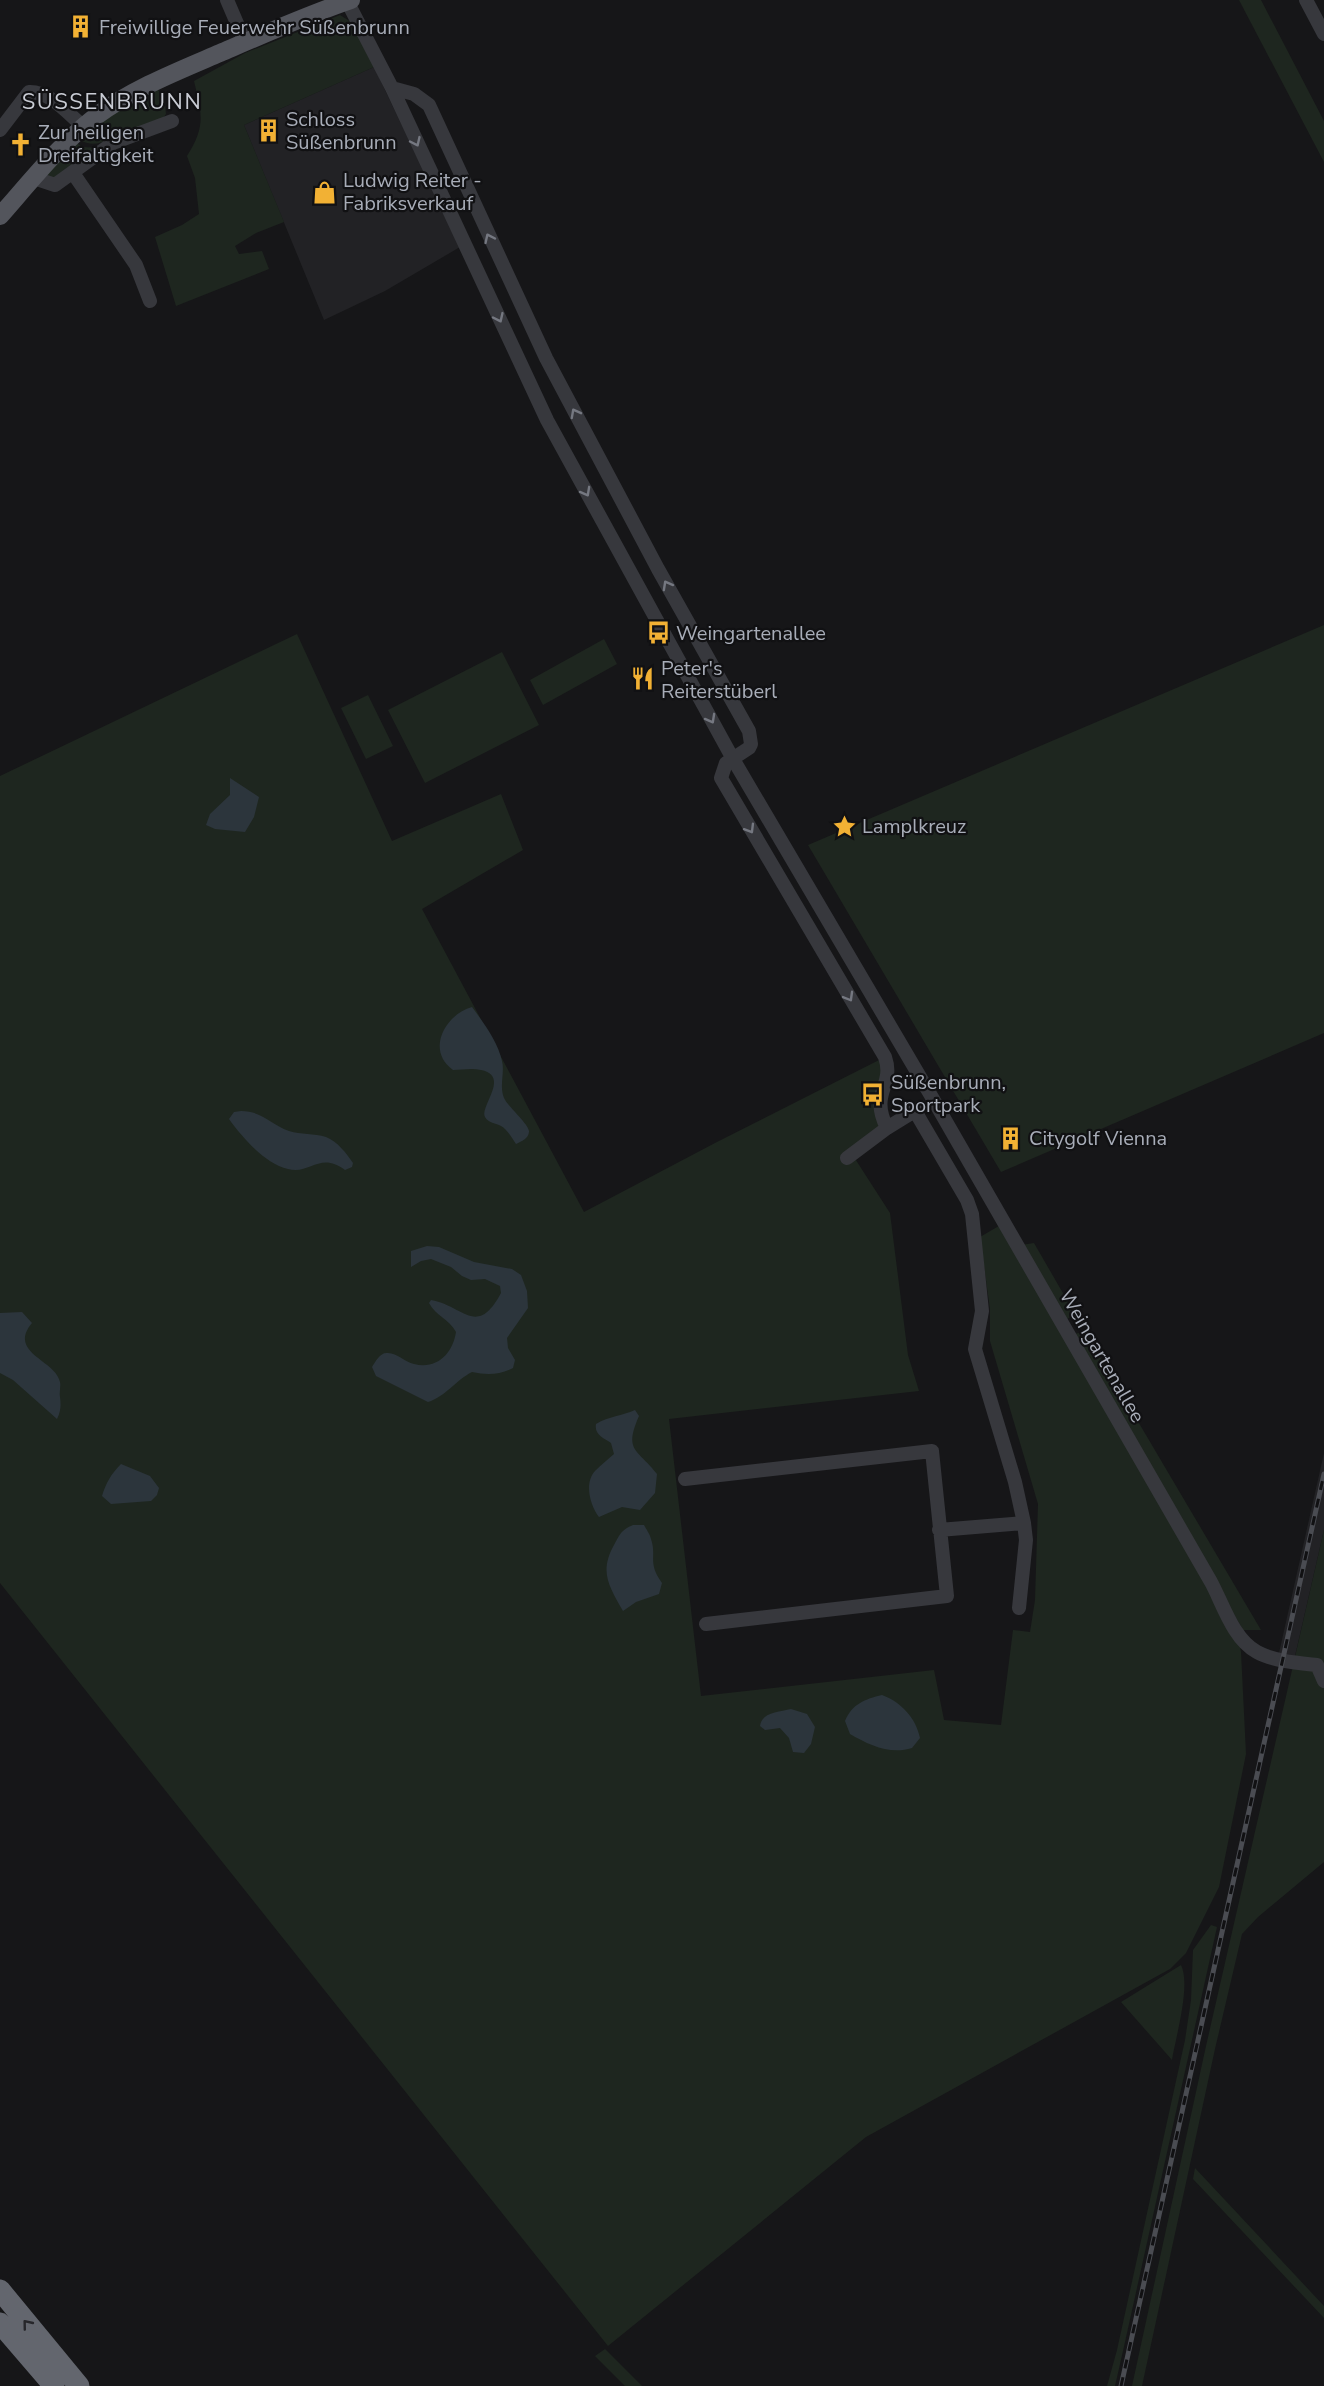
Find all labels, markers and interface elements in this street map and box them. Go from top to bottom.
building icon: Freiwillige Feuerwehr Süßenbrunn [68,14,94,40]
place label: Freiwillige Feuerwehr Süßenbrunn [99,14,410,41]
district label: SÜSSENBRUNN [22,87,202,117]
place label: Schloss Süßenbrunn [286,106,397,156]
building icon: Schloss Süßenbrunn [255,118,281,144]
place label: Zur heiligen Dreifaltigkeit [38,119,154,169]
church icon: Zur heiligen Dreifaltigkeit [7,131,33,157]
one-way arrow [409,135,421,146]
place label: Ludwig Reiter - Fabriksverkauf [343,167,482,217]
shop icon: Ludwig Reiter - Fabriksverkauf [312,179,338,205]
one-way arrow [484,233,496,244]
one-way arrow [491,312,503,323]
one-way arrow [571,409,582,419]
one-way arrow [579,486,590,497]
one-way arrow [663,581,674,591]
bus stop icon: Weingartenallee [645,620,671,646]
place label: Weingartenallee [676,620,826,647]
place label: Peter's Reiterstüberl [661,655,777,705]
restaurant icon: Peter's Reiterstüberl [630,666,656,692]
one-way arrow [703,713,715,723]
place icon: Lamplkreuz [831,813,857,839]
place label: Lamplkreuz [862,813,966,840]
one-way arrow [743,823,755,833]
one-way arrow [842,991,854,1001]
place label: Süßenbrunn, Sportpark [891,1069,1006,1119]
bus stop icon: Süßenbrunn, Sportpark [860,1081,886,1107]
building icon: Citygolf Vienna [998,1125,1024,1151]
place label: Citygolf Vienna [1029,1125,1167,1152]
street label: Weingartenallee [1053,1284,1151,1428]
one-way arrow [23,2320,34,2331]

